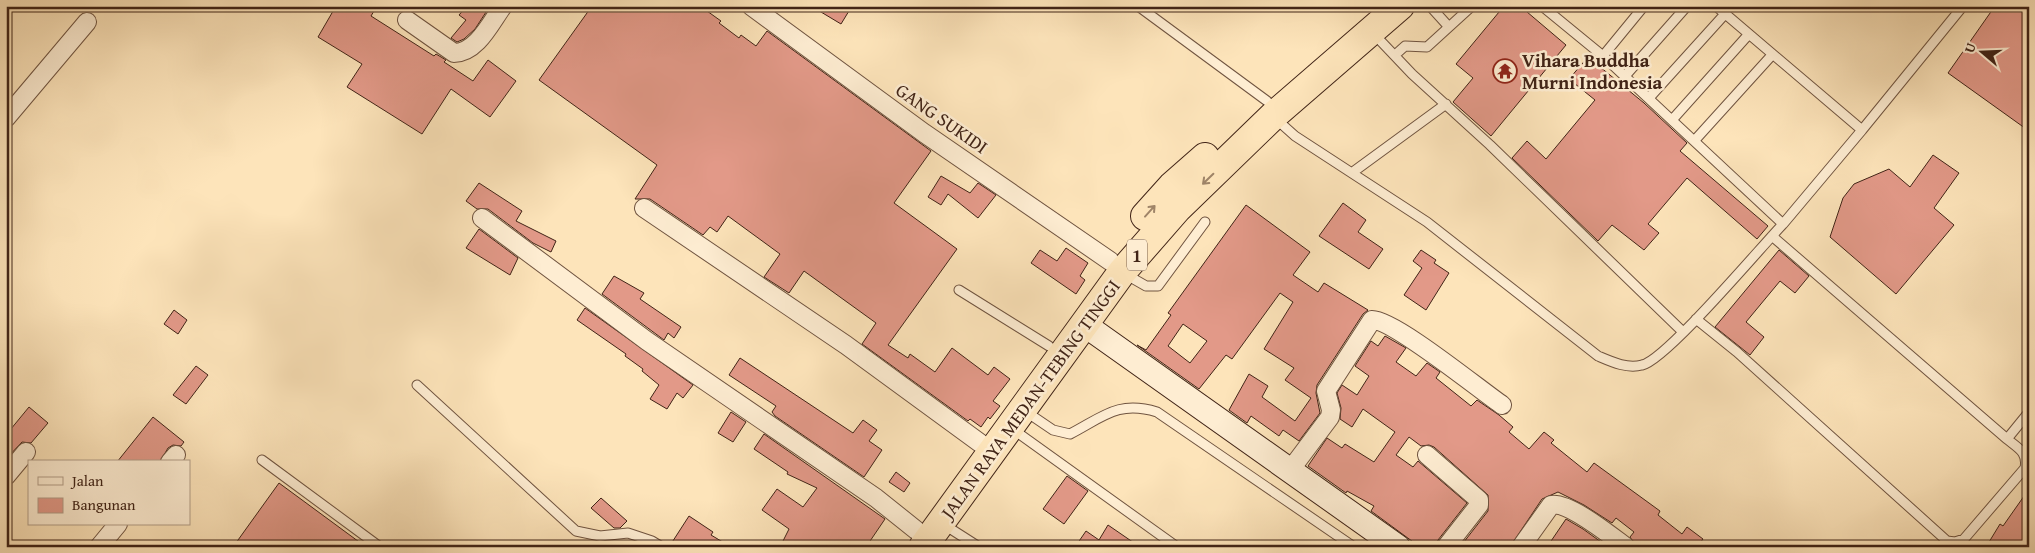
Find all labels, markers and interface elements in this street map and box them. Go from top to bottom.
north arrow [1958,28,2008,78]
text: U [1959,40,1981,55]
place label: Vihara Buddha Murni Indonesia [1522,46,1663,96]
temple icon: Vihara Buddha Murni Indonesia [1492,58,1518,84]
street label: GANG SUKIDI [890,76,994,160]
one-way arrow [1201,173,1214,185]
one-way arrow [1144,205,1156,218]
road number: 1 [1127,240,1147,270]
street label: JALAN RAYA MEDAN-TEBING TINGGI [932,273,1127,526]
legend [28,460,190,526]
text: Jalan [70,470,104,491]
text: Bangunan [72,494,136,515]

